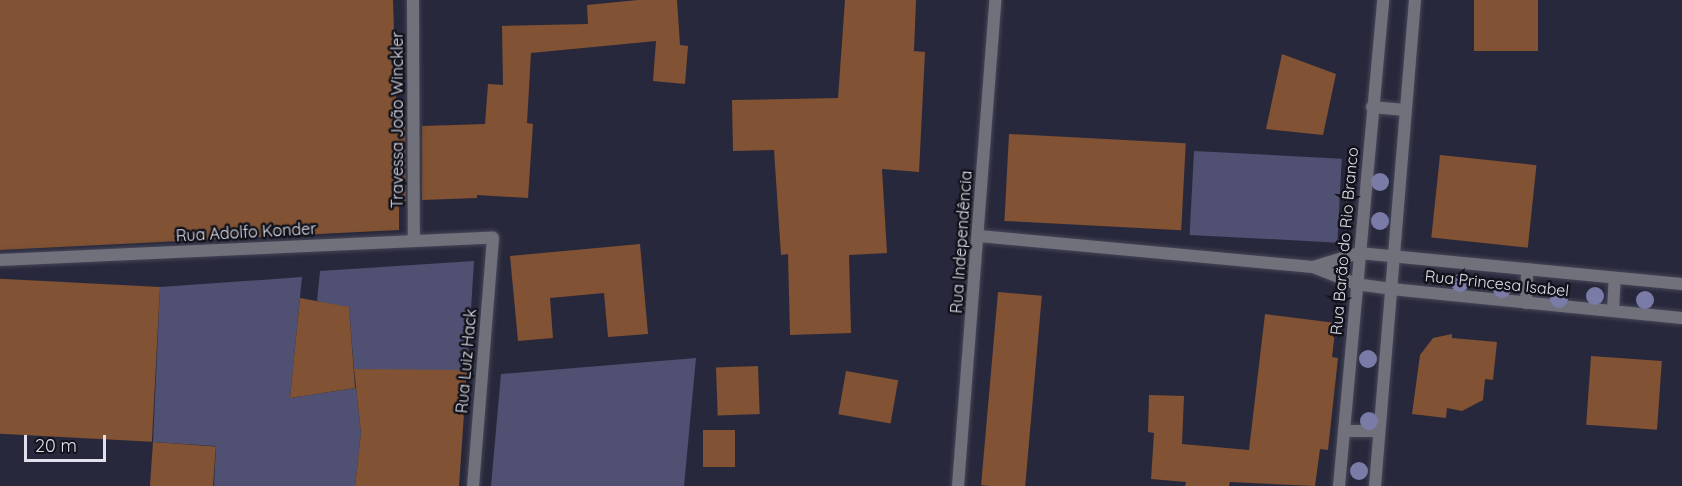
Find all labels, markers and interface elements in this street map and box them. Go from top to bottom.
street label: Travessa João Winckler [387,32,407,208]
street label: Rua Barão do Rio Branco [1326,146,1362,336]
street label: Rua Independência [946,170,976,314]
street label: Rua Adolfo Konder [175,219,317,245]
street label: Rua Princesa Isabel [1424,266,1570,300]
street label: Rua Luiz Hack [452,308,480,414]
scale bar [27,423,110,461]
text: 20 m [35,434,77,457]

